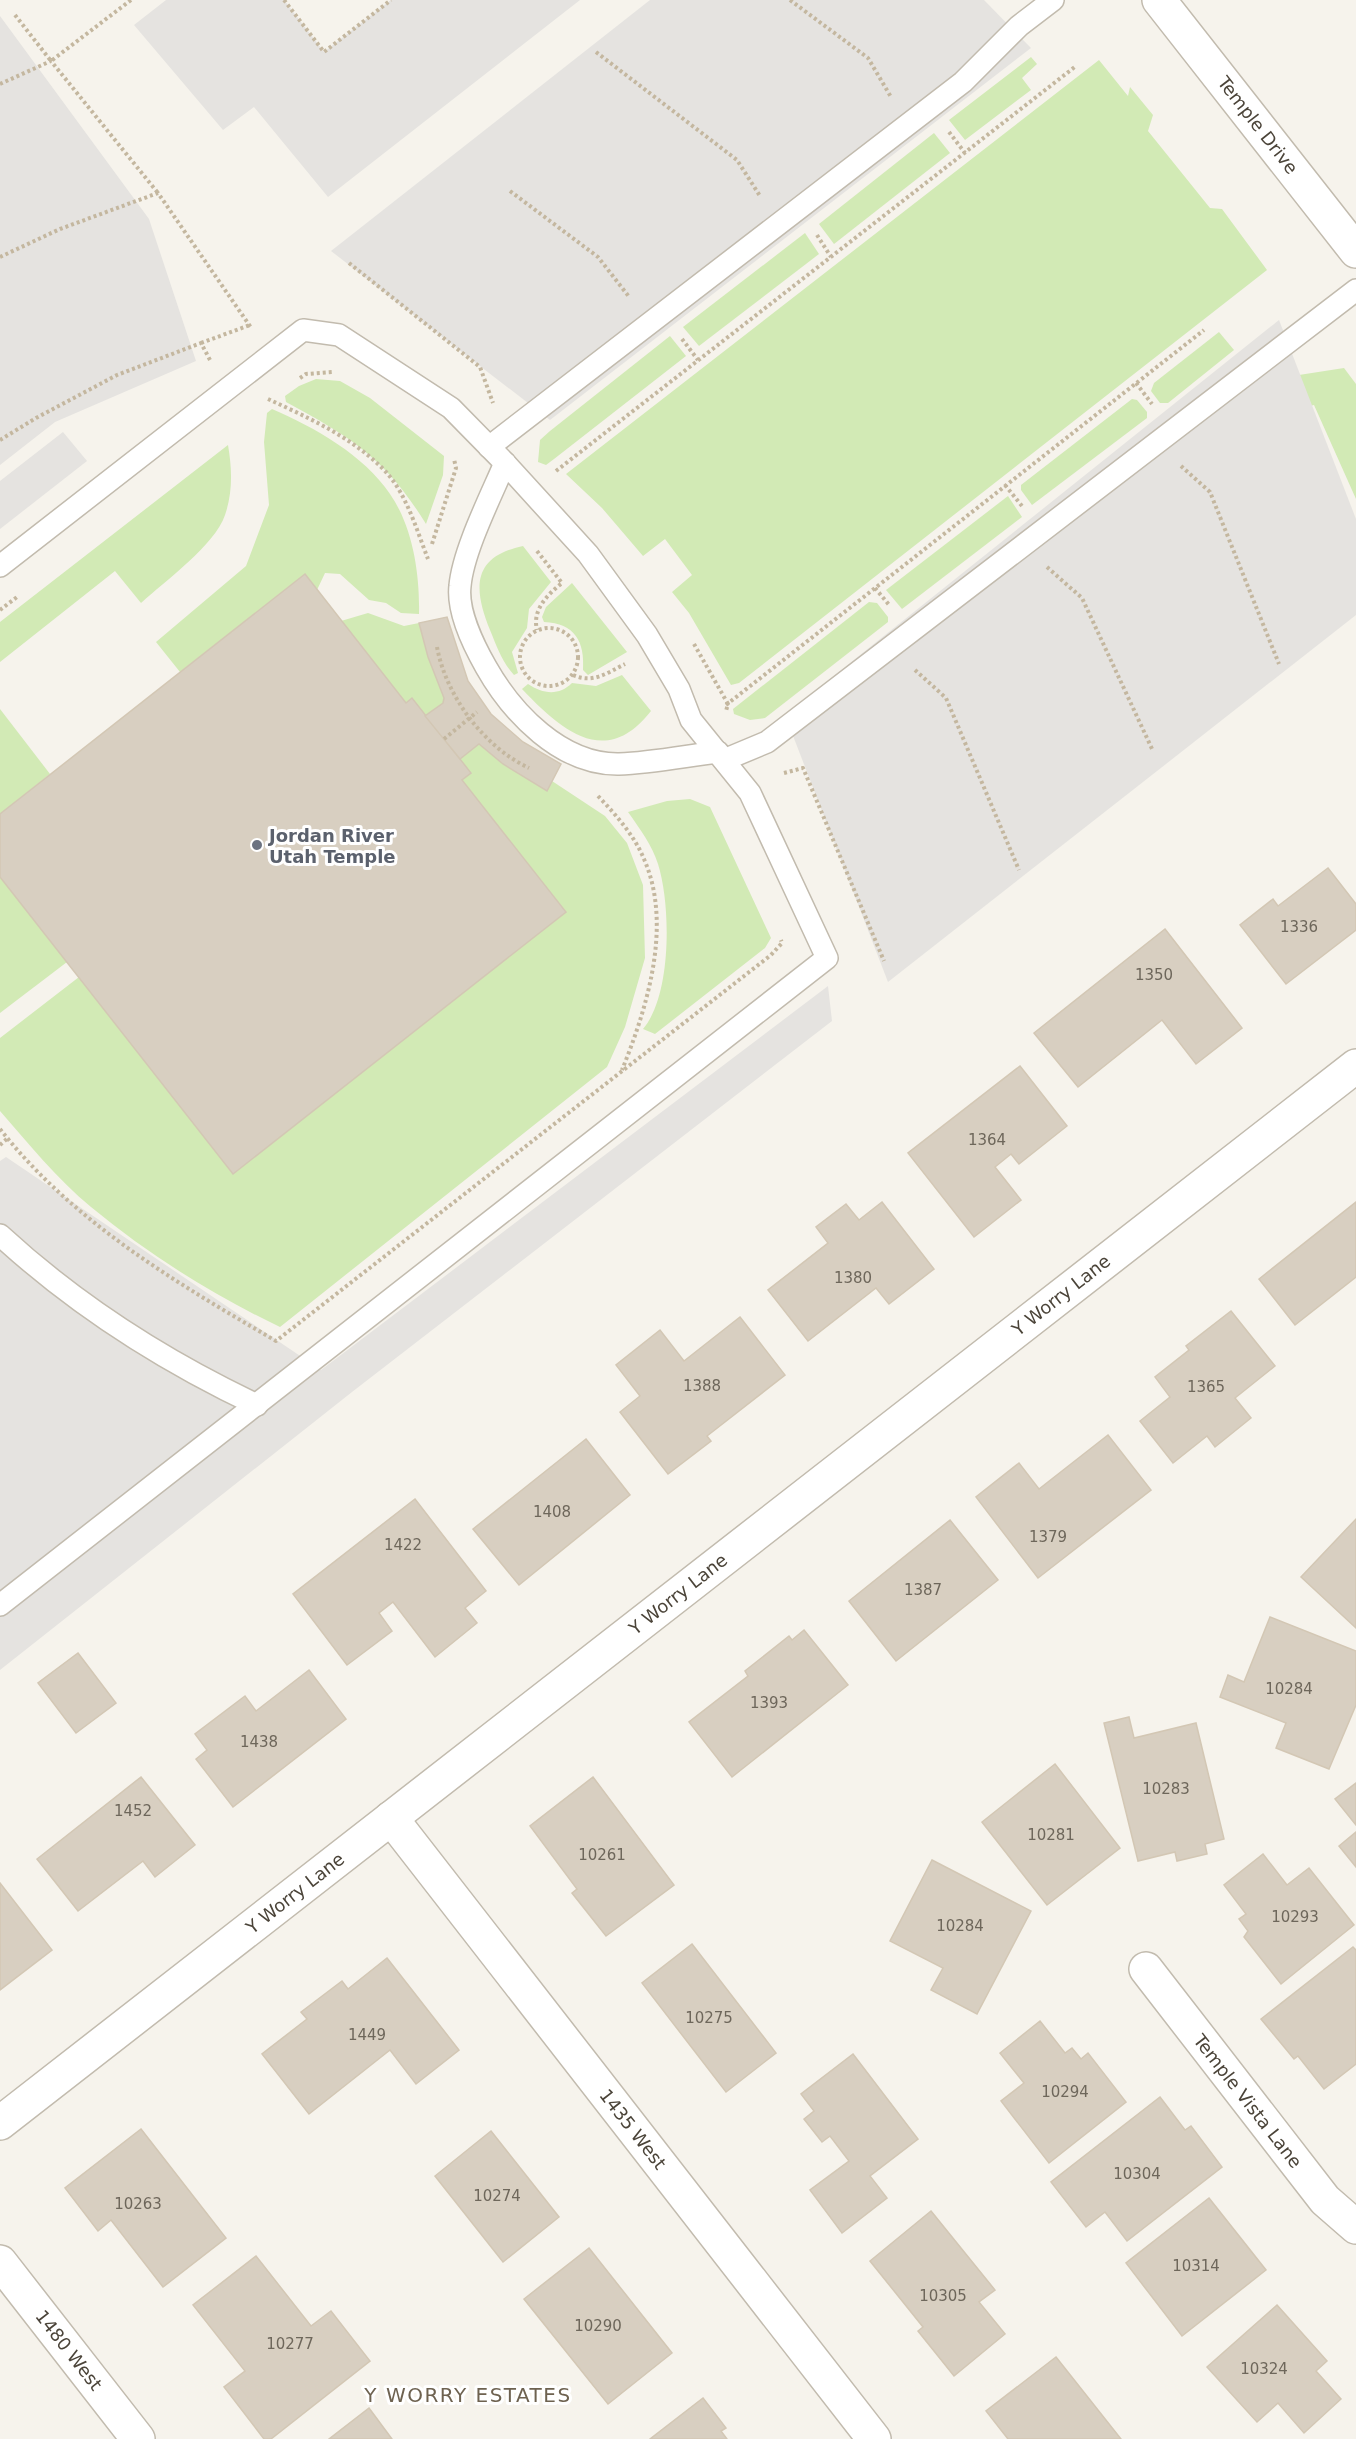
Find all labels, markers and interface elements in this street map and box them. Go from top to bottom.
street label: Temple Drive [1213,71,1303,178]
place label: Jordan River Utah Temple [267,825,396,867]
marker: Jordan River Utah Temple [250,838,264,852]
house number: 1336 [1280,918,1318,936]
house number: 1350 [1135,966,1173,984]
house number: 1364 [968,1131,1006,1149]
street label: Y Worry Lane [1007,1250,1114,1340]
house number: 1380 [834,1269,872,1287]
house number: 1388 [683,1377,721,1395]
house number: 1365 [1187,1378,1225,1396]
house number: 1408 [533,1503,571,1521]
house number: 1379 [1029,1528,1067,1546]
house number: 1422 [384,1536,422,1554]
street label: Y Worry Lane [624,1549,731,1639]
house number: 1387 [904,1581,942,1599]
house number: 10284 [1265,1680,1313,1698]
house number: 1393 [750,1694,788,1712]
house number: 1438 [240,1733,278,1751]
house number: 10283 [1142,1780,1190,1798]
house number: 1452 [114,1802,152,1820]
house number: 10281 [1027,1826,1075,1844]
house number: 10261 [578,1846,626,1864]
street label: Y Worry Lane [241,1848,348,1938]
house number: 10293 [1271,1908,1319,1926]
house number: 10284 [936,1917,984,1935]
house number: 10275 [685,2009,733,2027]
house number: 1449 [348,2026,386,2044]
street label: Temple Vista Lane [1189,2029,1307,2172]
house number: 10294 [1041,2083,1089,2101]
street label: 1435 West [595,2085,671,2173]
house number: 10304 [1113,2165,1161,2183]
house number: 10274 [473,2187,521,2205]
house number: 10263 [114,2195,162,2213]
house number: 10314 [1172,2257,1220,2275]
house number: 10305 [919,2287,967,2305]
street label: 1480 West [31,2306,107,2394]
house number: 10290 [574,2317,622,2335]
house number: 10277 [266,2335,314,2353]
house number: 10324 [1240,2360,1288,2378]
district label: Y WORRY ESTATES [363,2383,572,2407]

